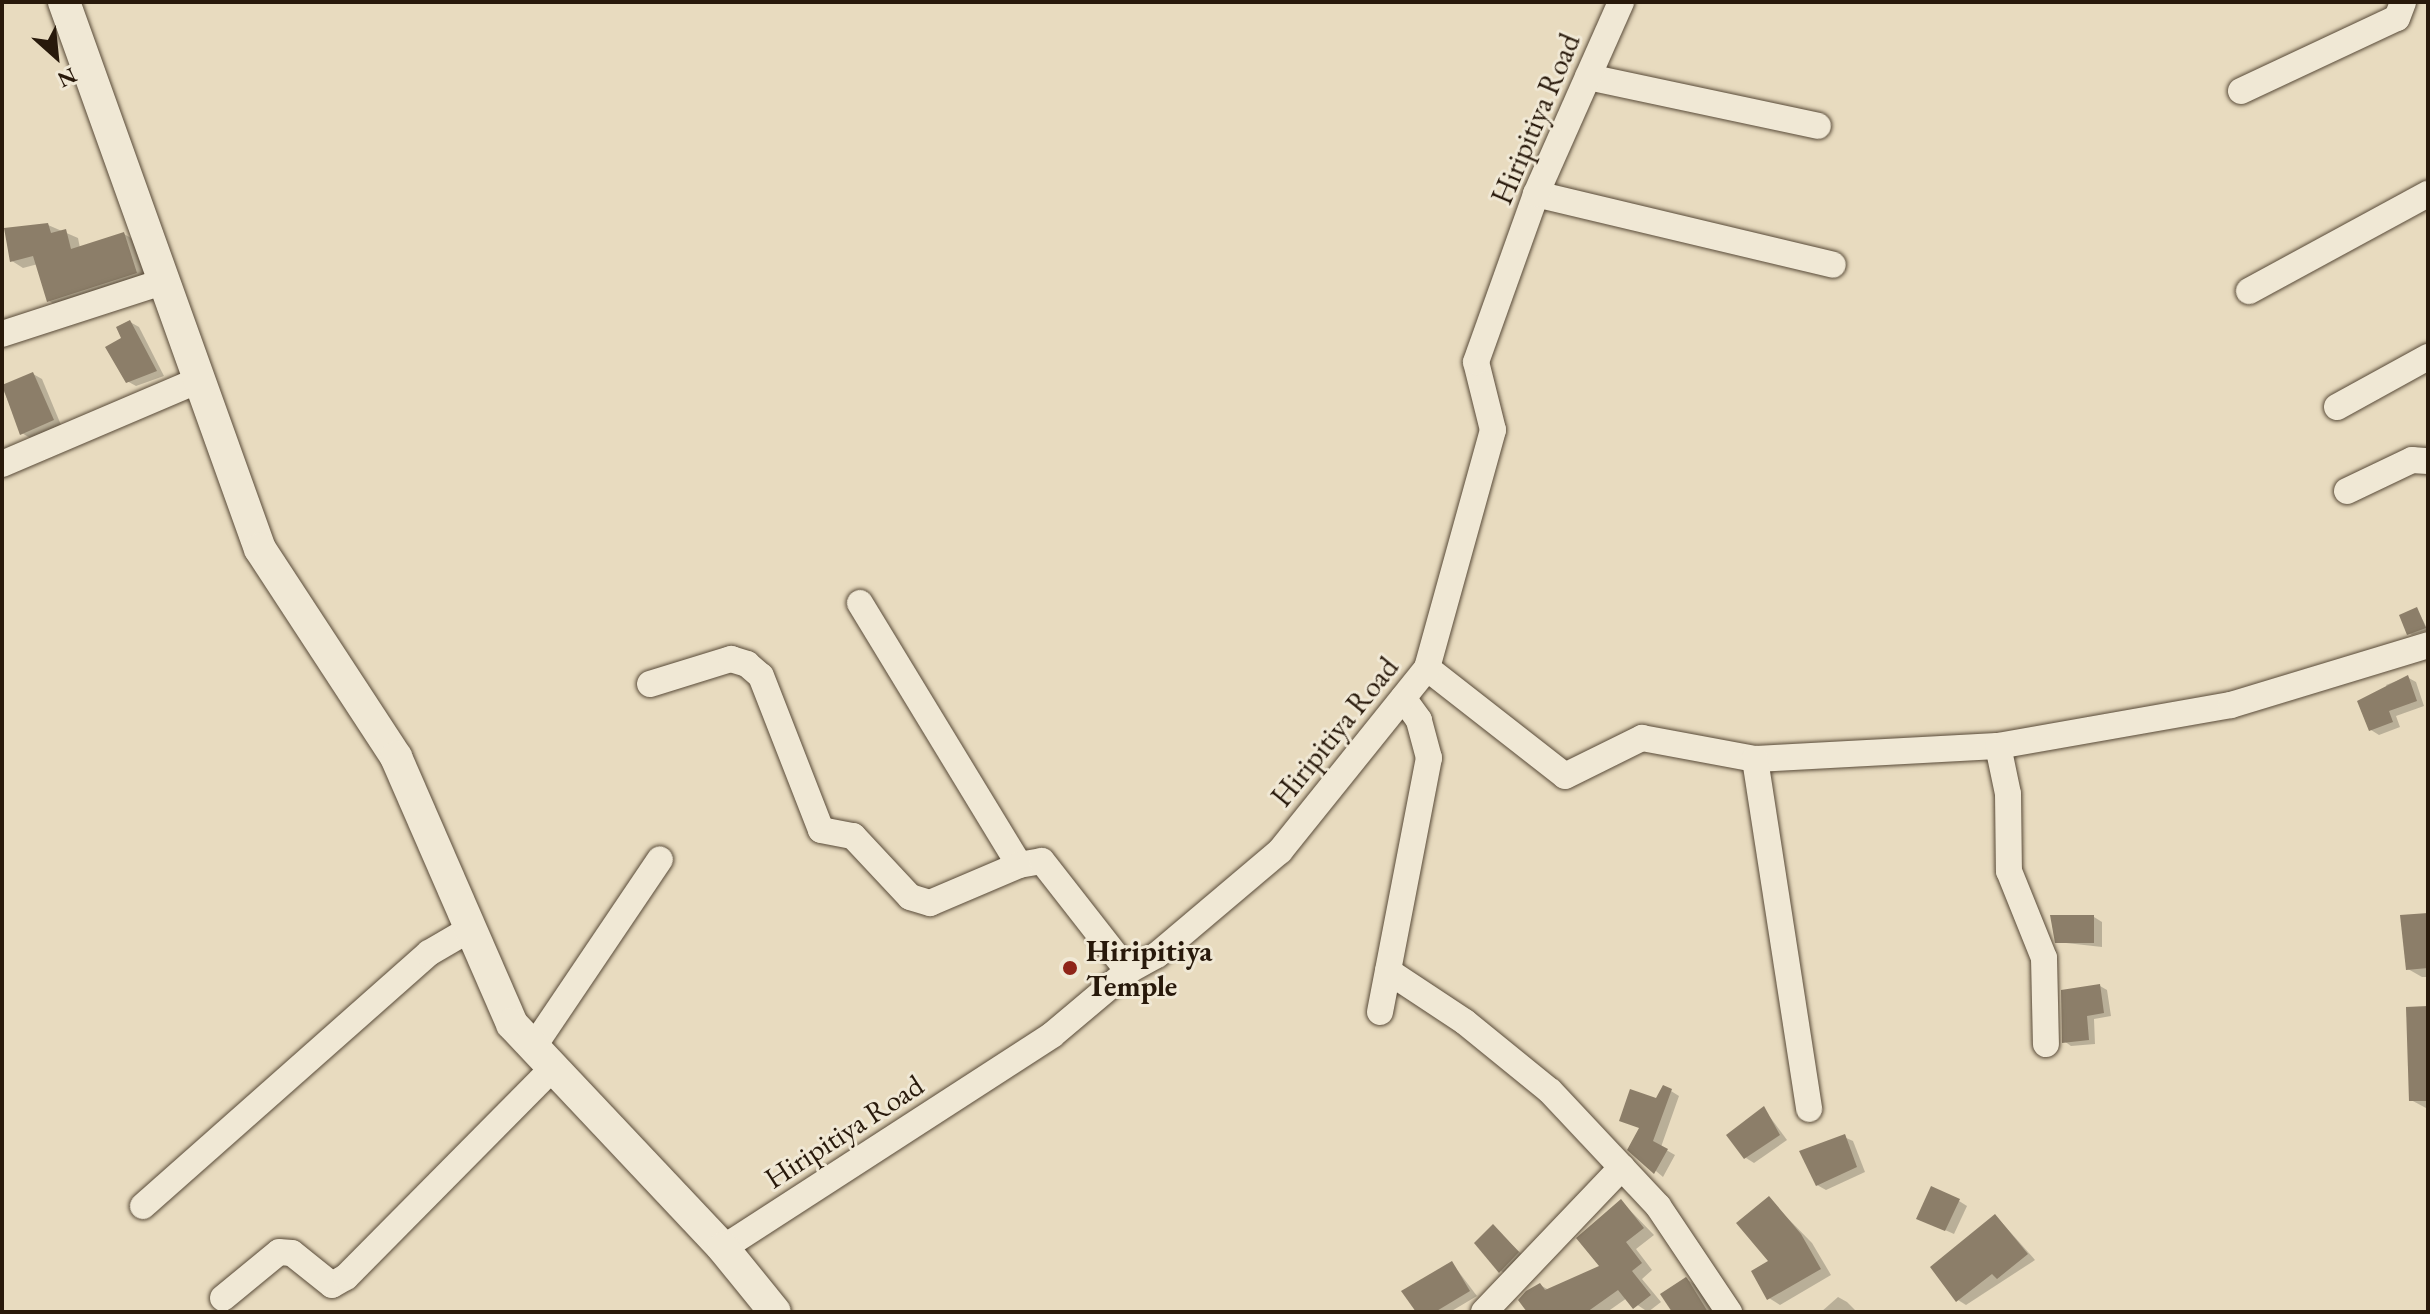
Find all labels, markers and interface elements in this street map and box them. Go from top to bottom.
north arrow [16,16,96,96]
street label: Hiripitiya Road [1484,28,1588,210]
text: N [53,61,82,95]
street label: Hiripitiya Road [1264,650,1406,814]
place label: Hiripitiya Temple [1086,933,1213,1004]
marker: Hiripitiya Temple [1061,959,1079,977]
street label: Hiripitiya Road [758,1067,930,1197]

